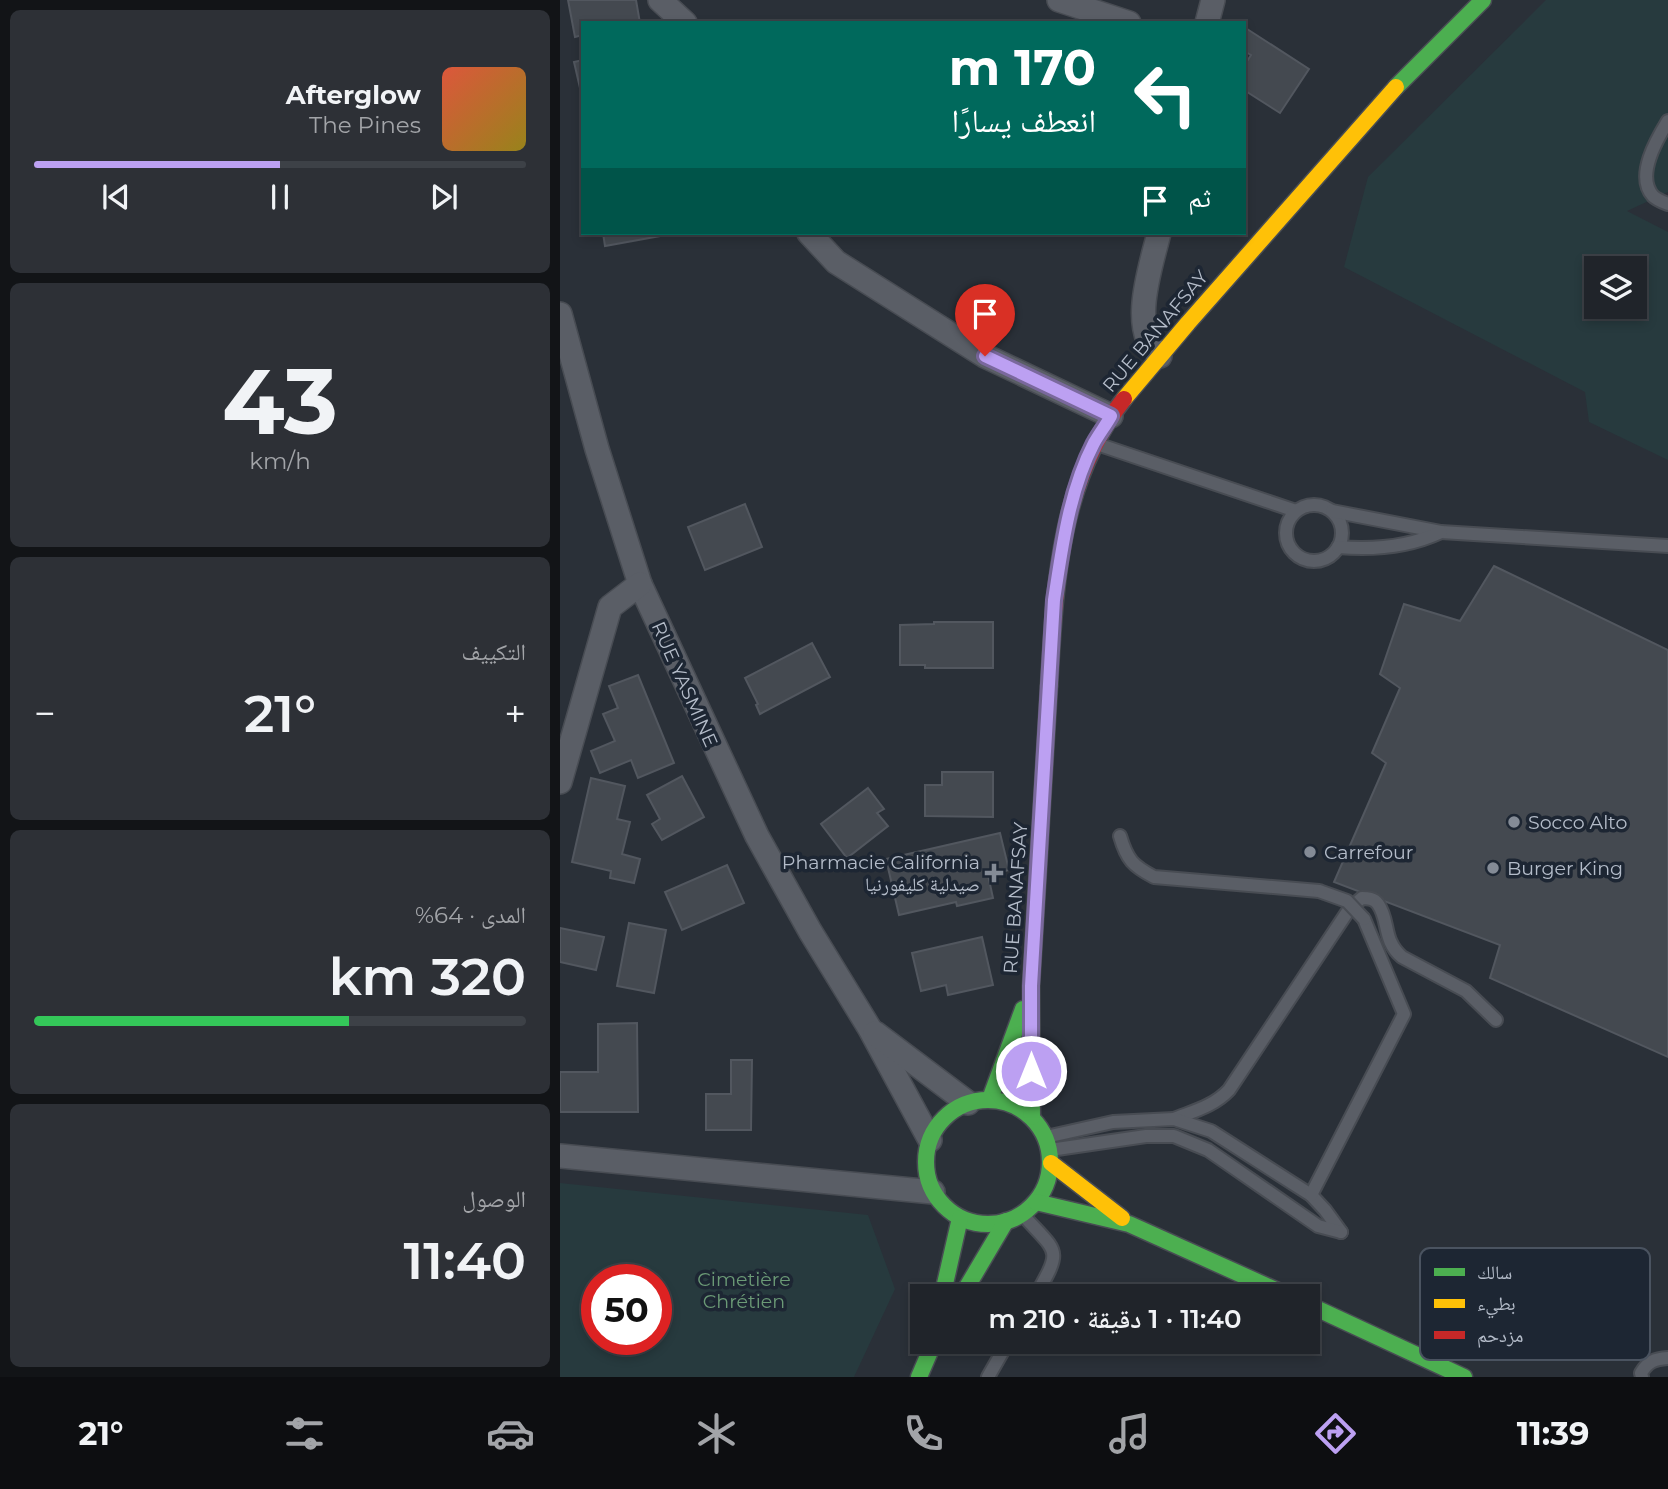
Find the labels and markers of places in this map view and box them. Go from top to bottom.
pin [955,284,1015,356]
place label: Socco Alto [1528,811,1627,834]
marker: Socco Alto [1506,814,1522,830]
place label: Carrefour [1324,841,1413,864]
marker: Carrefour [1302,844,1318,860]
place label: Pharmacie California صيدلية كليفورنيا [782,851,980,896]
place label: Burger King [1507,857,1623,880]
marker: Burger King [1485,860,1501,876]
marker: Pharmacie California صيدلية كليفورنيا [986,865,1002,881]

